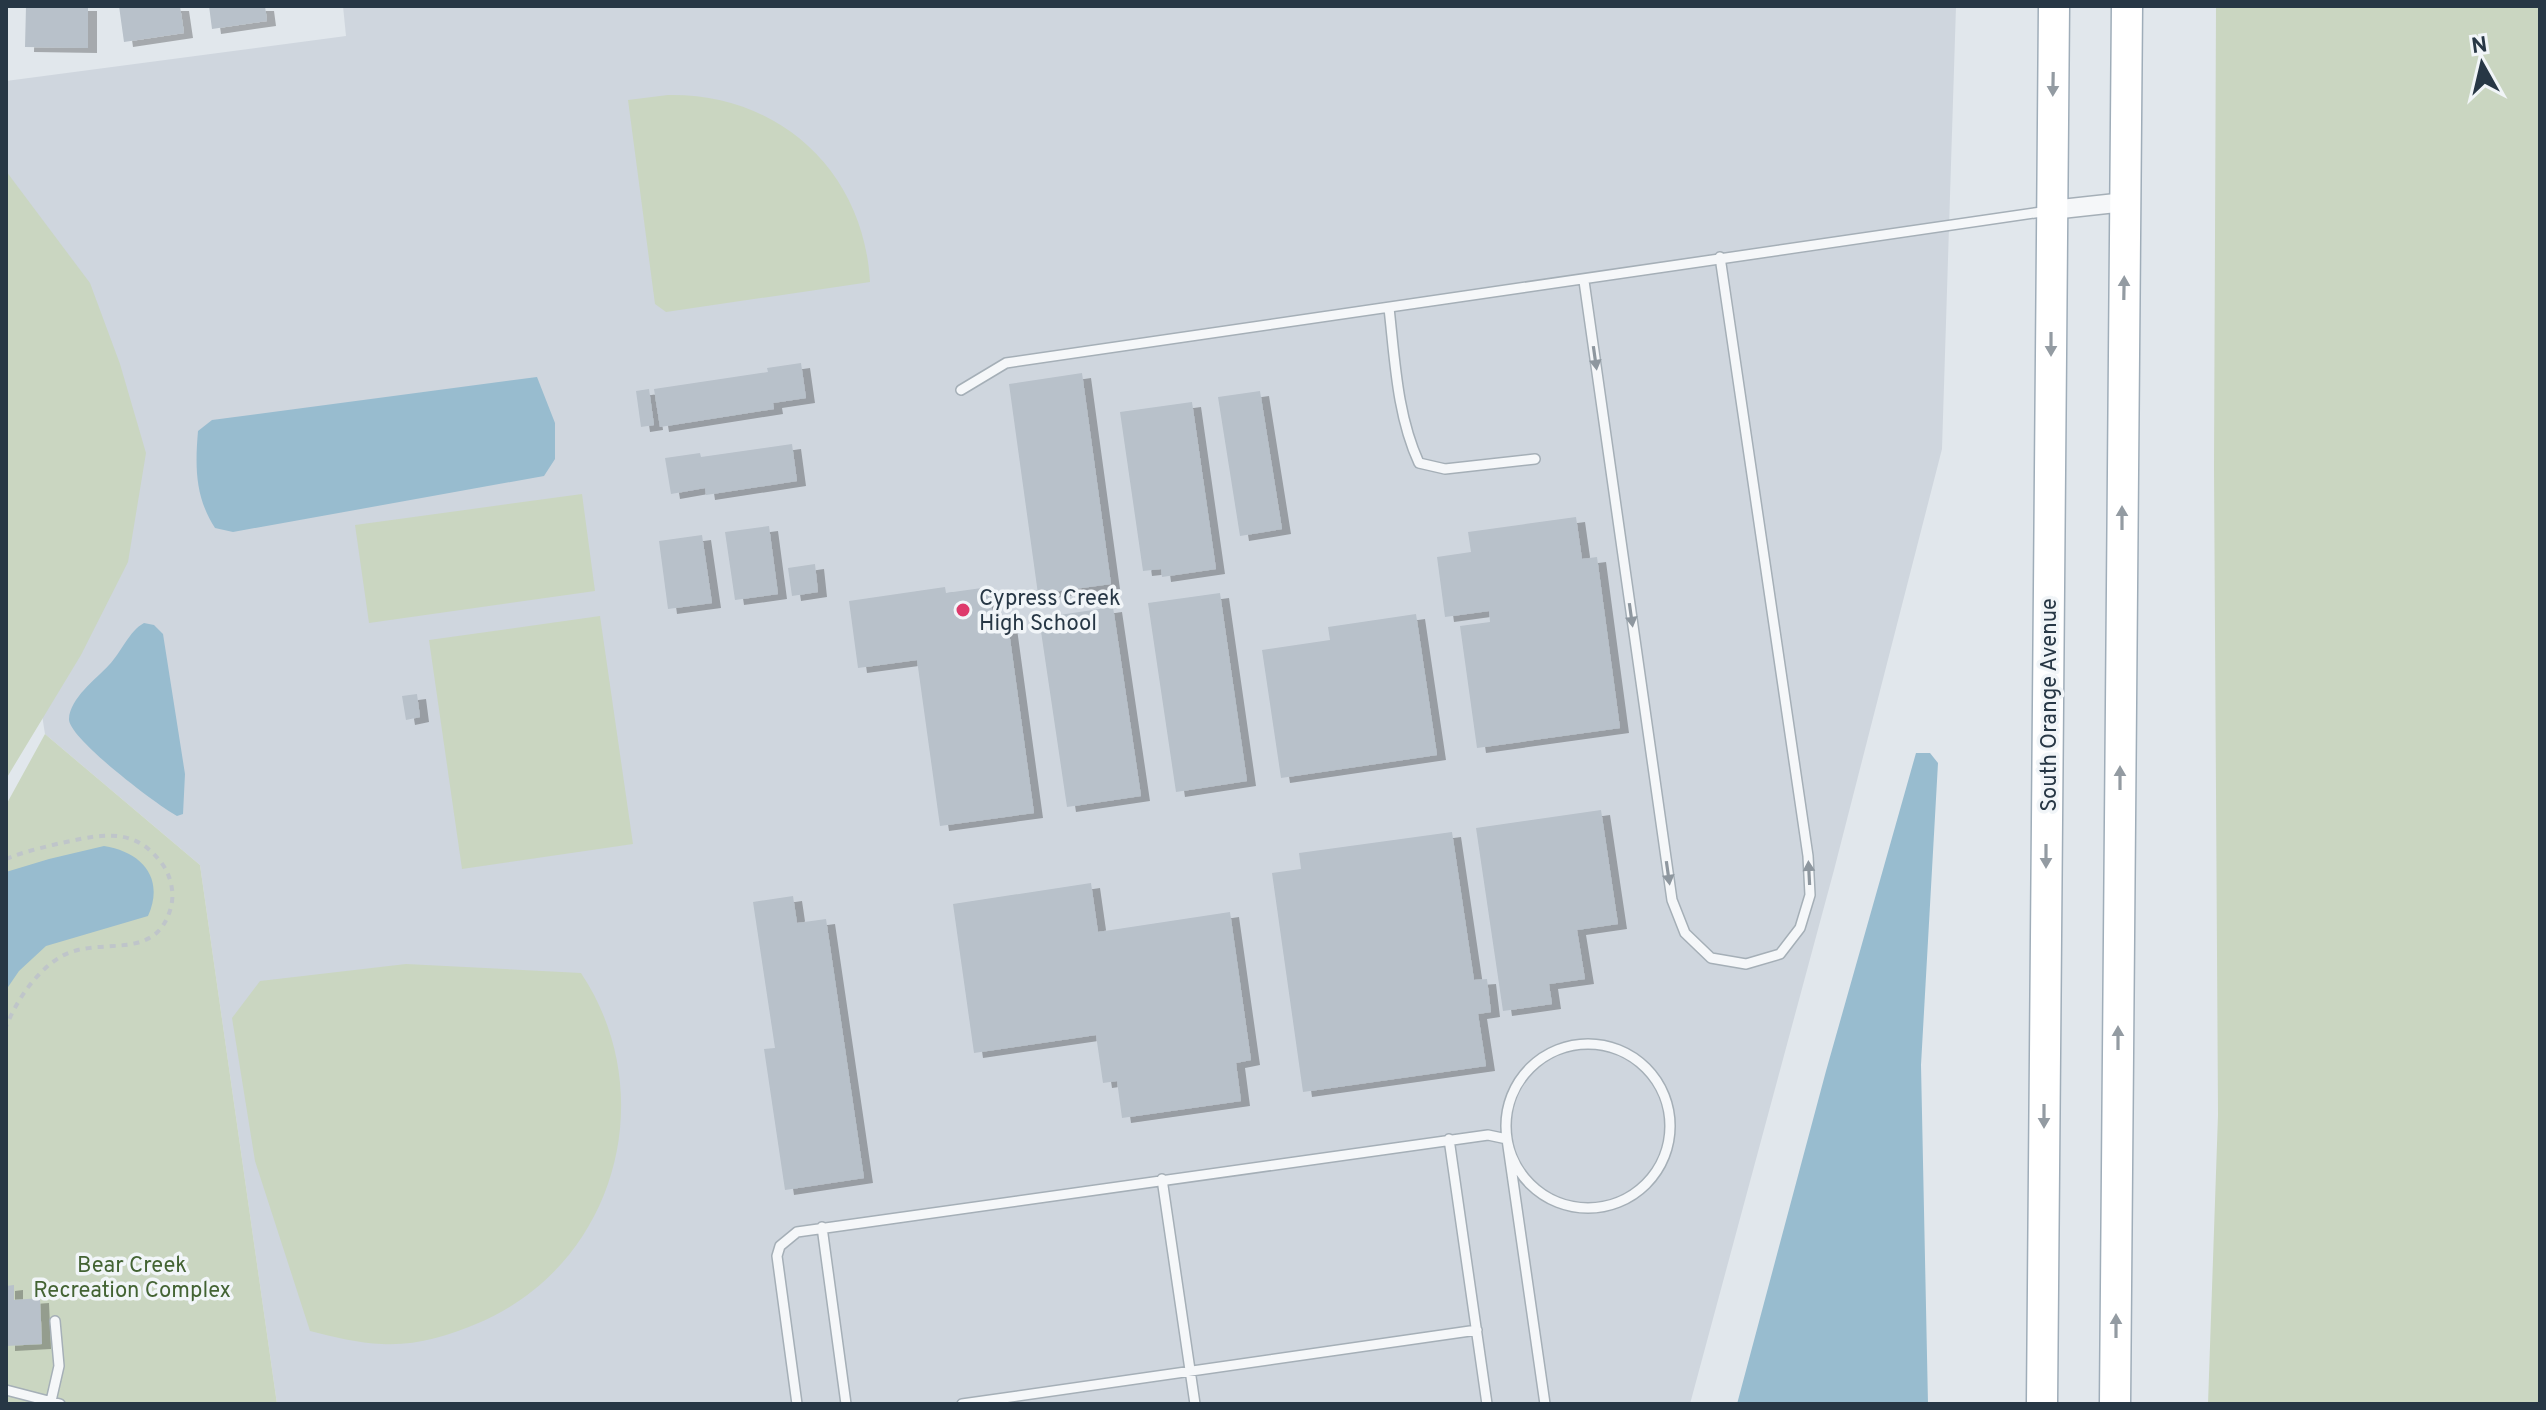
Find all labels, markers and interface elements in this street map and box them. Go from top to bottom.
north arrow [2442,24,2522,104]
text: N [2470,32,2489,61]
one-way arrow [2047,72,2059,97]
one-way arrow [2118,275,2131,300]
one-way arrow [2045,332,2057,357]
one-way arrow [1589,346,1602,371]
one-way arrow [2116,505,2128,530]
place label: Cypress Creek High School [979,586,1121,638]
street label: South Orange Avenue [2037,598,2064,812]
marker: Cypress Creek High School [954,601,972,619]
one-way arrow [1625,603,1638,628]
one-way arrow [2114,765,2126,790]
one-way arrow [2040,844,2052,869]
one-way arrow [1662,860,1675,885]
one-way arrow [1802,860,1815,885]
one-way arrow [2112,1025,2124,1050]
one-way arrow [2038,1104,2050,1129]
park label: Bear Creek Recreation Complex [33,1253,231,1305]
one-way arrow [2110,1313,2122,1338]

